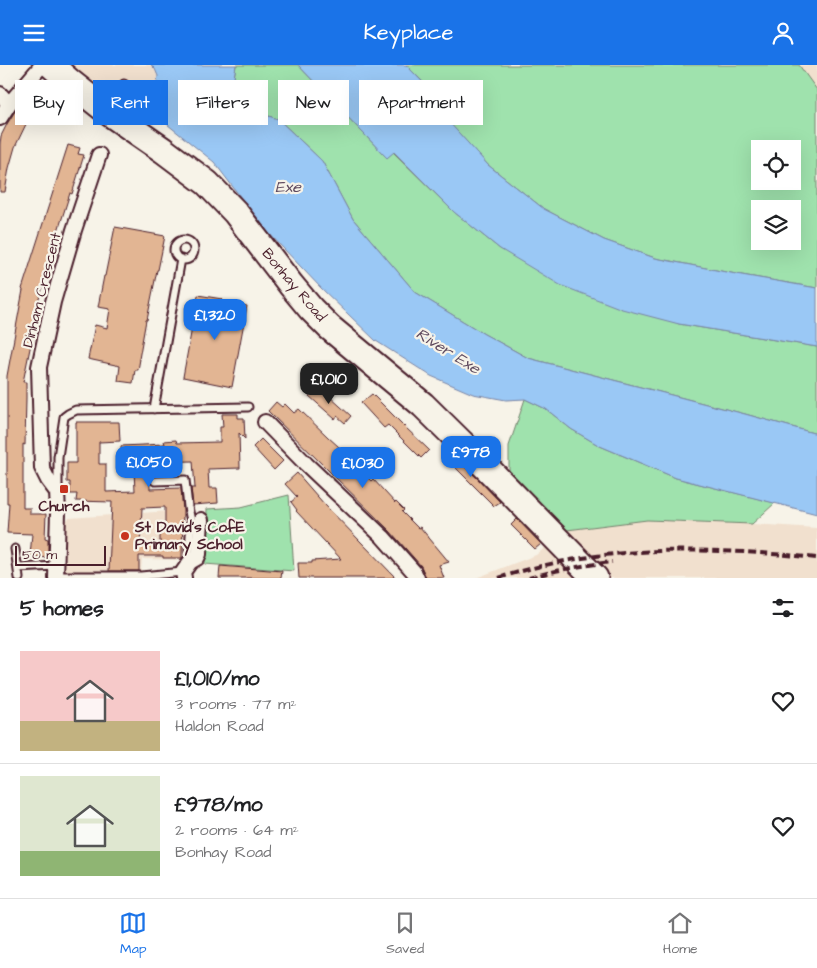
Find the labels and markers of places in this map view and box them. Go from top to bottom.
pin: £1,320 [174,299,256,341]
pin: £1,010 [288,363,370,405]
pin: £978 [441,435,501,478]
pin: £1,050 [108,445,190,488]
pin: £1,030 [322,447,404,489]
marker: Church [58,483,70,495]
place label: Church [39,496,90,517]
place label: St David's CofE Primary School [134,517,245,556]
marker: St David's CofE Primary School [119,530,131,542]

